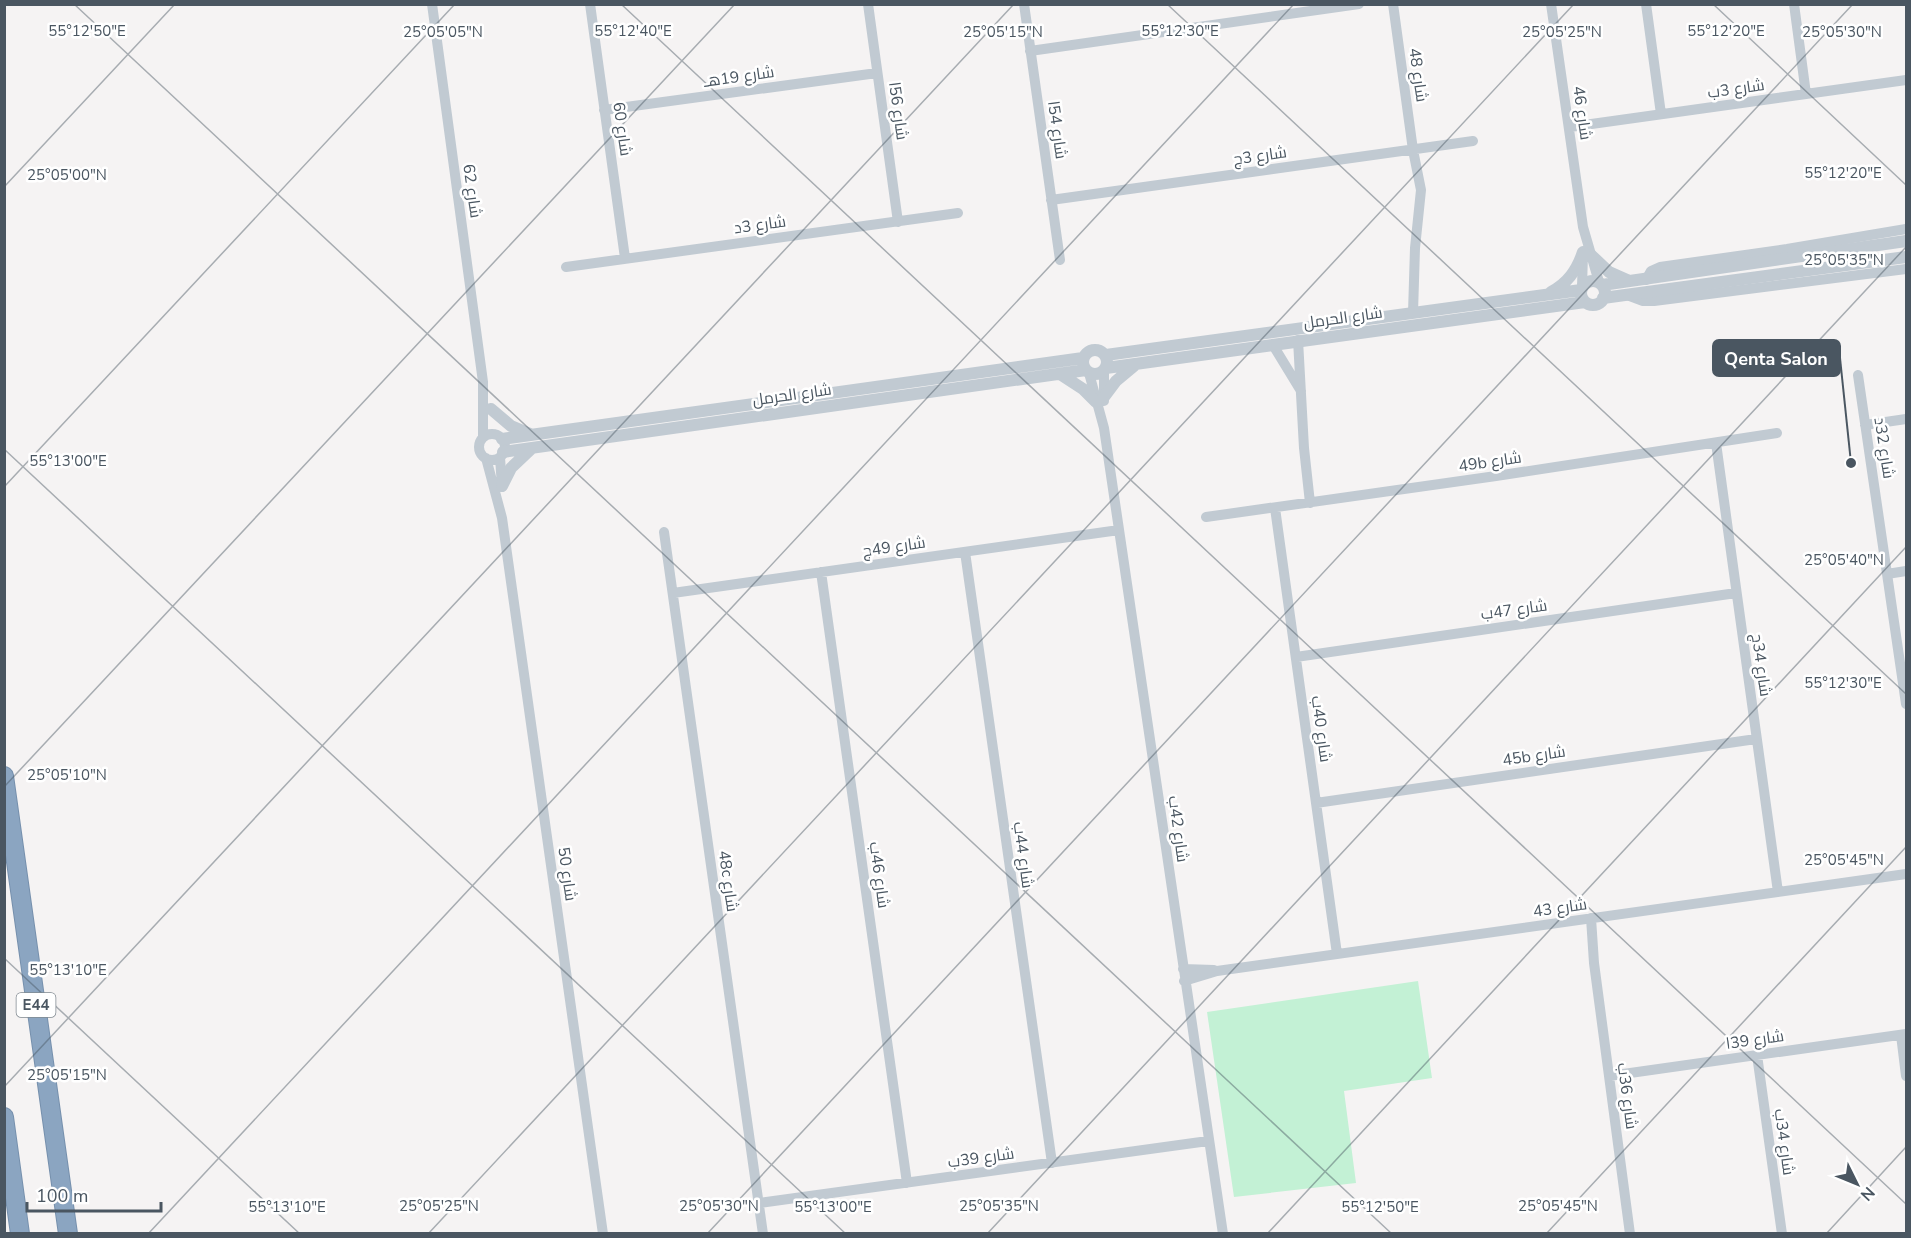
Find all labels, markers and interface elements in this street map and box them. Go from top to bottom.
text: 55°12'50"E [48,21,126,41]
text: 55°12'40"E [594,21,672,41]
text: 55°12'30"E [1141,21,1219,41]
text: 55°12'20"E [1687,21,1765,41]
text: 25°05'05"N [403,22,483,42]
text: 25°05'15"N [963,22,1043,42]
text: 25°05'25"N [1522,22,1602,42]
text: 25°05'30"N [1802,22,1882,42]
street label: شارع 48 [1403,47,1433,103]
street label: شارع 19هـ [701,61,776,93]
street label: شارع 3ب [1706,74,1766,104]
street label: شارع 56ا [883,80,913,142]
street label: شارع 46 [1567,85,1597,141]
street label: شارع 54ا [1042,99,1072,161]
street label: شارع 60 [607,101,637,157]
street label: شارع 3ج [1232,141,1288,171]
street label: شارع 62 [457,163,487,219]
text: 55°12'20"E [1804,163,1882,183]
text: 25°05'00"N [27,165,107,185]
street label: شارع 3د [732,210,788,240]
text: 25°05'35"N [1804,250,1884,270]
street label: شارع الحرمل [1302,302,1384,334]
callout: Qenta Salon [1713,340,1840,376]
text: Qenta Salon [1724,347,1828,371]
street label: شارع الحرمل [751,379,833,411]
street label: شارع 32د [1868,416,1900,480]
street label: 49b شارع [1457,447,1523,477]
text: 55°13'00"E [29,451,107,471]
street label: شارع 49ج [861,532,927,562]
text: 25°05'40"N [1804,550,1884,570]
street label: شارع 47ب [1479,594,1549,626]
street label: شارع 34ج [1746,632,1776,698]
text: 55°12'30"E [1804,673,1882,693]
street label: شارع 40ب [1305,694,1337,764]
street label: 45b شارع [1501,741,1567,771]
text: 25°05'10"N [27,765,107,785]
street label: شارع 42ب [1162,794,1194,864]
street label: شارع 44ب [1007,820,1039,890]
street label: شارع 46ب [863,840,895,910]
street label: شارع 50 [552,846,582,902]
street label: 48c شارع [713,849,743,913]
text: 25°05'45"N [1804,850,1884,870]
street label: شارع 43 [1532,893,1588,923]
text: 55°13'10"E [29,960,107,980]
road number: E44 [16,993,56,1017]
street label: شارع 39ا [1724,1025,1786,1055]
street label: شارع 36ب [1611,1061,1643,1131]
text: 25°05'15"N [27,1065,107,1085]
street label: شارع 34ب [1768,1107,1800,1177]
street label: شارع 39ب [946,1142,1016,1174]
north arrow [1827,1154,1887,1214]
scale bar [27,1175,160,1213]
text: N [1855,1182,1879,1205]
text: 100 m [36,1184,88,1208]
text: 25°05'25"N [399,1196,479,1216]
text: 25°05'30"N [679,1196,759,1216]
text: 25°05'35"N [959,1196,1039,1216]
text: 25°05'45"N [1518,1196,1598,1216]
text: 55°13'10"E [248,1197,326,1217]
text: 55°13'00"E [794,1197,872,1217]
text: 55°12'50"E [1341,1197,1419,1217]

